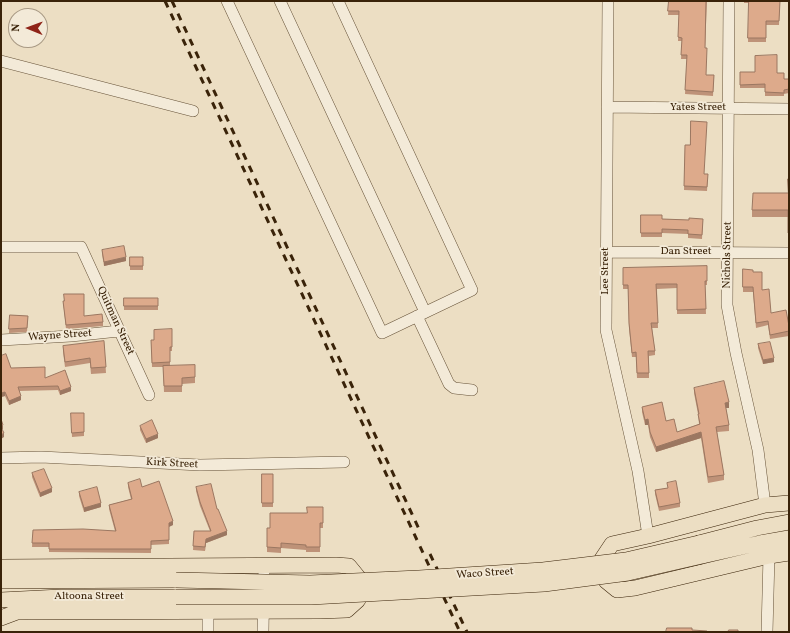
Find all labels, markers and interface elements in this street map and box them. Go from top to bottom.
north arrow [8,8,48,48]
text: N [9,24,24,32]
street label: Yates Street [670,101,726,115]
street label: Nichols Street [721,221,735,289]
street label: Dan Street [660,245,712,259]
street label: Lee Street [599,247,613,295]
street label: Quitman Street [93,285,137,357]
street label: Wayne Street [28,327,92,345]
street label: Kirk Street [145,456,199,472]
street label: Waco Street [456,565,514,583]
street label: Altoona Street [54,590,124,604]

